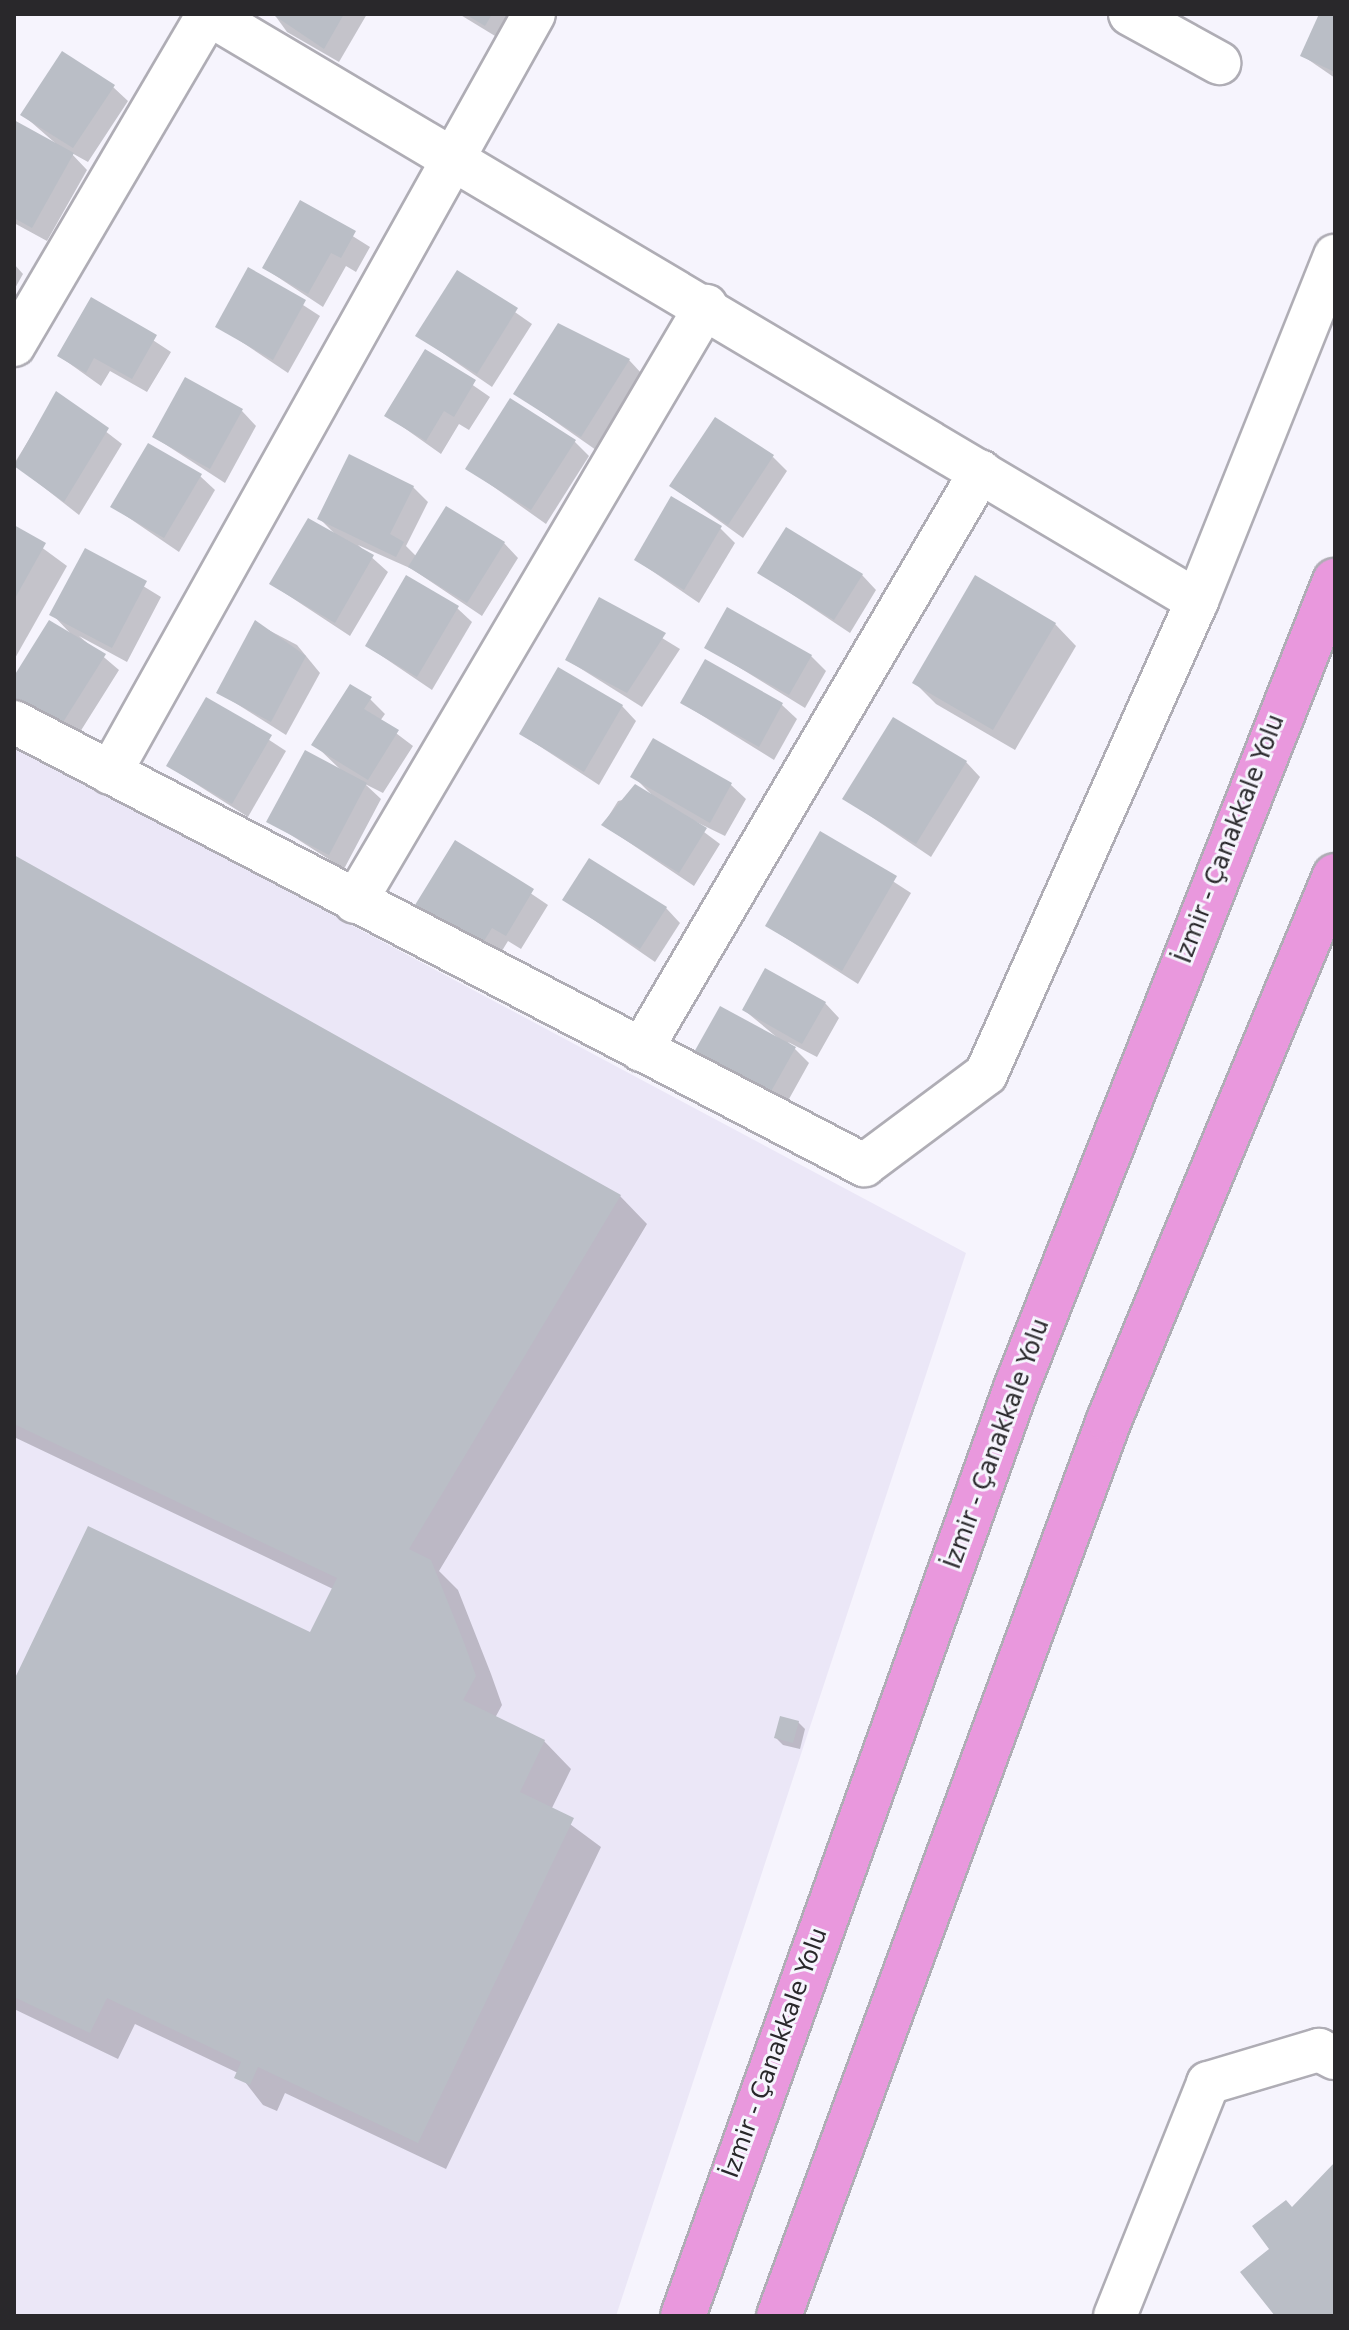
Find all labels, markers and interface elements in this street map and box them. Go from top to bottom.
street label: İzmir - Çanakkale Yolu [1169,711,1291,967]
street label: İzmir - Çanakkale Yolu [938,1315,1056,1573]
street label: İzmir - Çanakkale Yolu [716,1924,834,2182]

